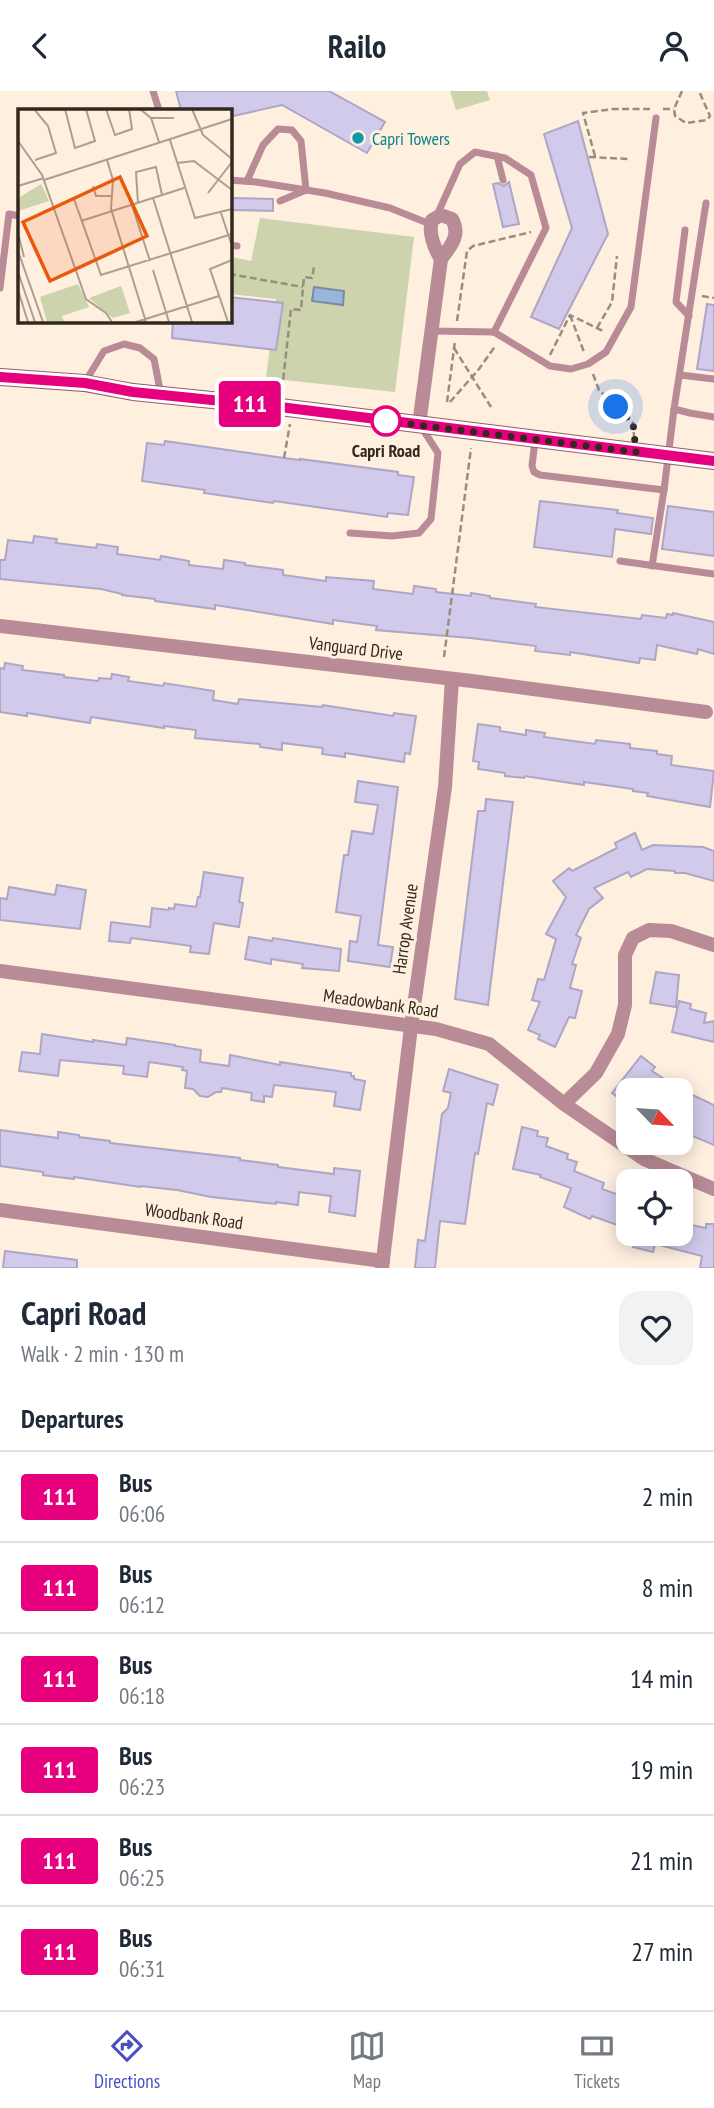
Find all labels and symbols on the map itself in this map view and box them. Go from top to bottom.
inset map [18,109,231,322]
place label: Capri Towers [372,127,450,150]
marker: Capri Towers [350,130,366,146]
line badge: 111 [210,381,290,427]
your location [598,389,633,424]
marker: Capri Road [371,406,401,436]
place label: Capri Road [352,439,420,462]
street label: Vanguard Drive [307,631,404,665]
street label: Harrop Avenue [387,882,423,976]
street label: Meadowbank Road [322,984,440,1022]
north arrow [616,1078,693,1155]
street label: Woodbank Road [143,1198,245,1234]

